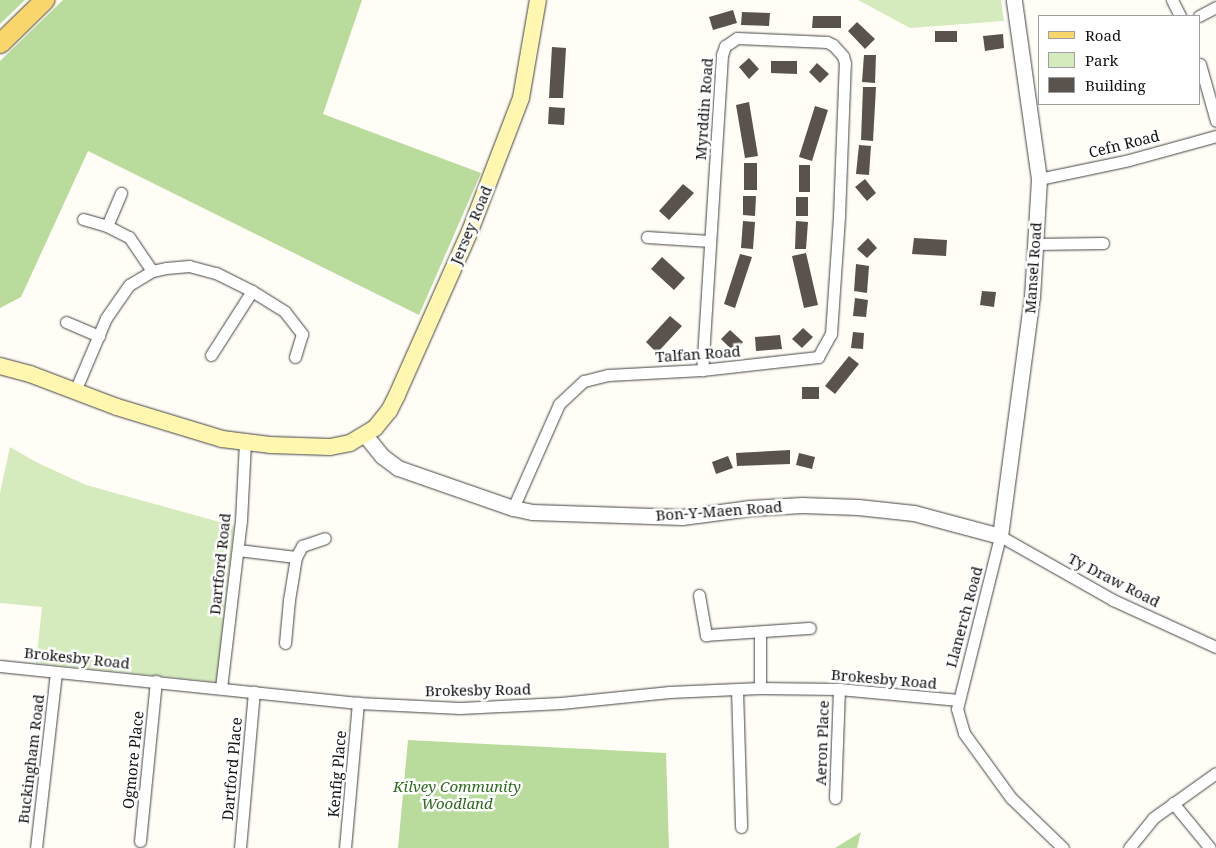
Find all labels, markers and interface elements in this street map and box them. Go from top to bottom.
legend [1038,15,1201,105]
text: Road [1085,25,1121,45]
text: Park [1085,50,1118,70]
street label: Myrddin Road [691,57,717,161]
text: Building [1085,75,1146,95]
street label: Cefn Road [1087,126,1161,162]
street label: Jersey Road [446,183,496,267]
street label: Mansel Road [1021,222,1045,314]
street label: Talfan Road [655,342,741,366]
street label: Bon-Y-Maen Road [655,498,783,524]
street label: Dartford Road [206,512,234,616]
street label: Ty Draw Road [1065,549,1163,611]
street label: Llanerch Road [942,564,986,670]
street label: Brokesby Road [23,643,131,673]
street label: Brokesby Road [830,665,938,693]
street label: Brokesby Road [425,680,531,700]
street label: Buckingham Road [14,693,48,825]
street label: Aeron Place [812,700,832,786]
street label: Ogmore Place [119,710,147,810]
street label: Dartford Place [219,717,245,821]
street label: Kenfig Place [324,730,350,818]
park label: Kilvey Community Woodland [393,777,521,812]

